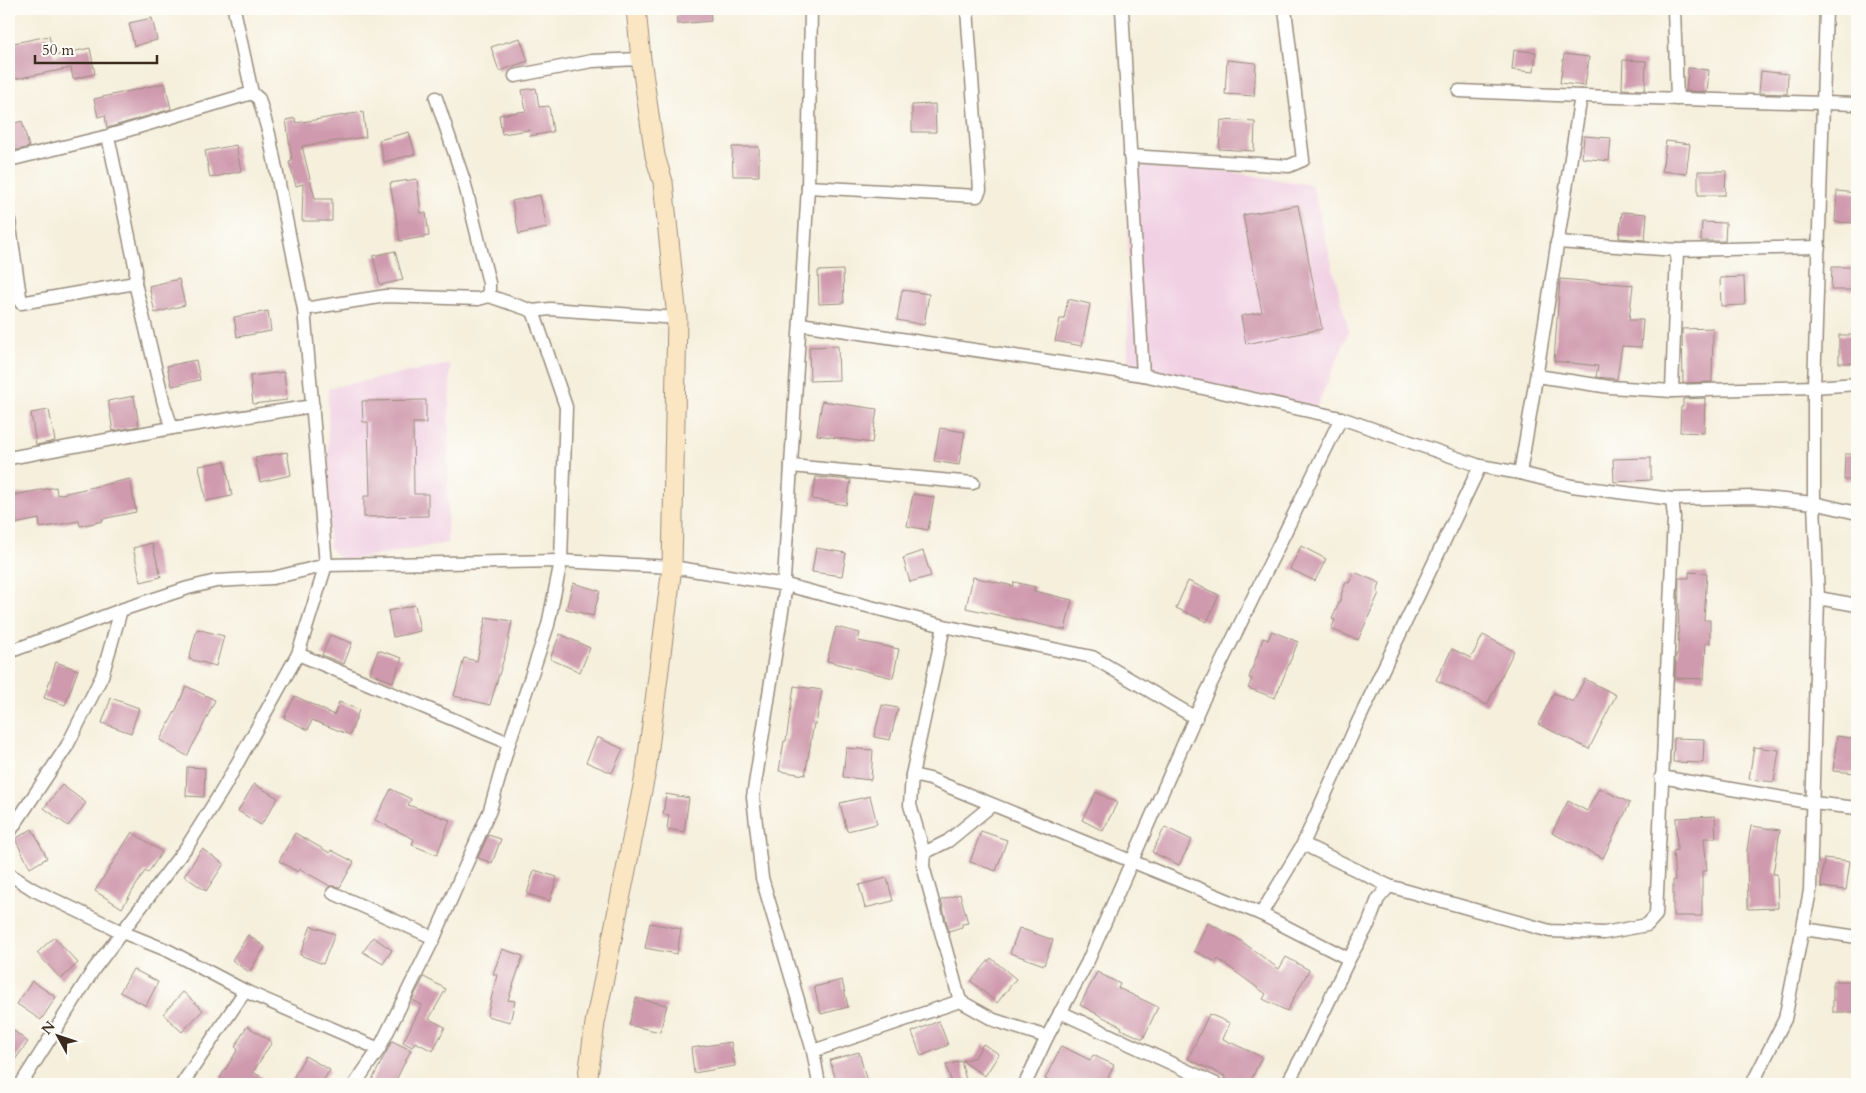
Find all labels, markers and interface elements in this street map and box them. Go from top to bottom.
scale bar [35,32,158,64]
text: 50 m [42,40,74,60]
north arrow [32,1010,82,1060]
text: N [37,1017,60,1039]

